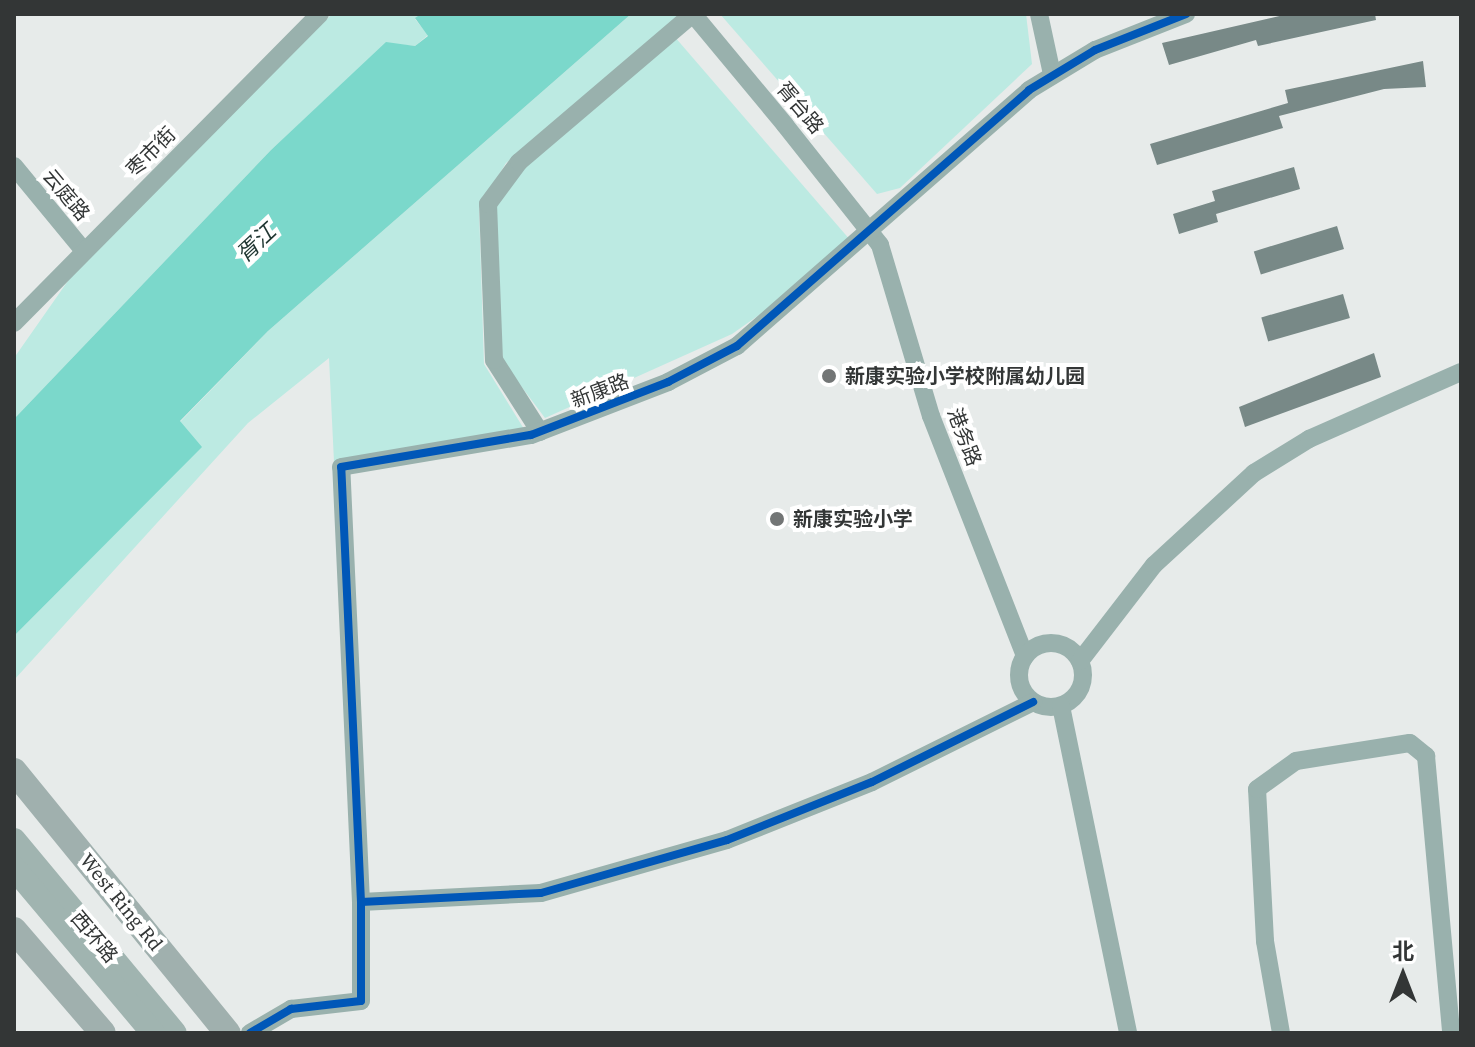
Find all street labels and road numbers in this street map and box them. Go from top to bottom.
street label: 胥台路 [772,77,828,139]
street label: 枣市街 [121,122,181,182]
street label: 云庭路 [38,164,94,226]
street label: 新康路 [568,369,632,413]
street label: 港务路 [942,405,986,469]
street label: West Ring Rd [75,849,167,955]
street label: 西环路 [66,906,122,968]

